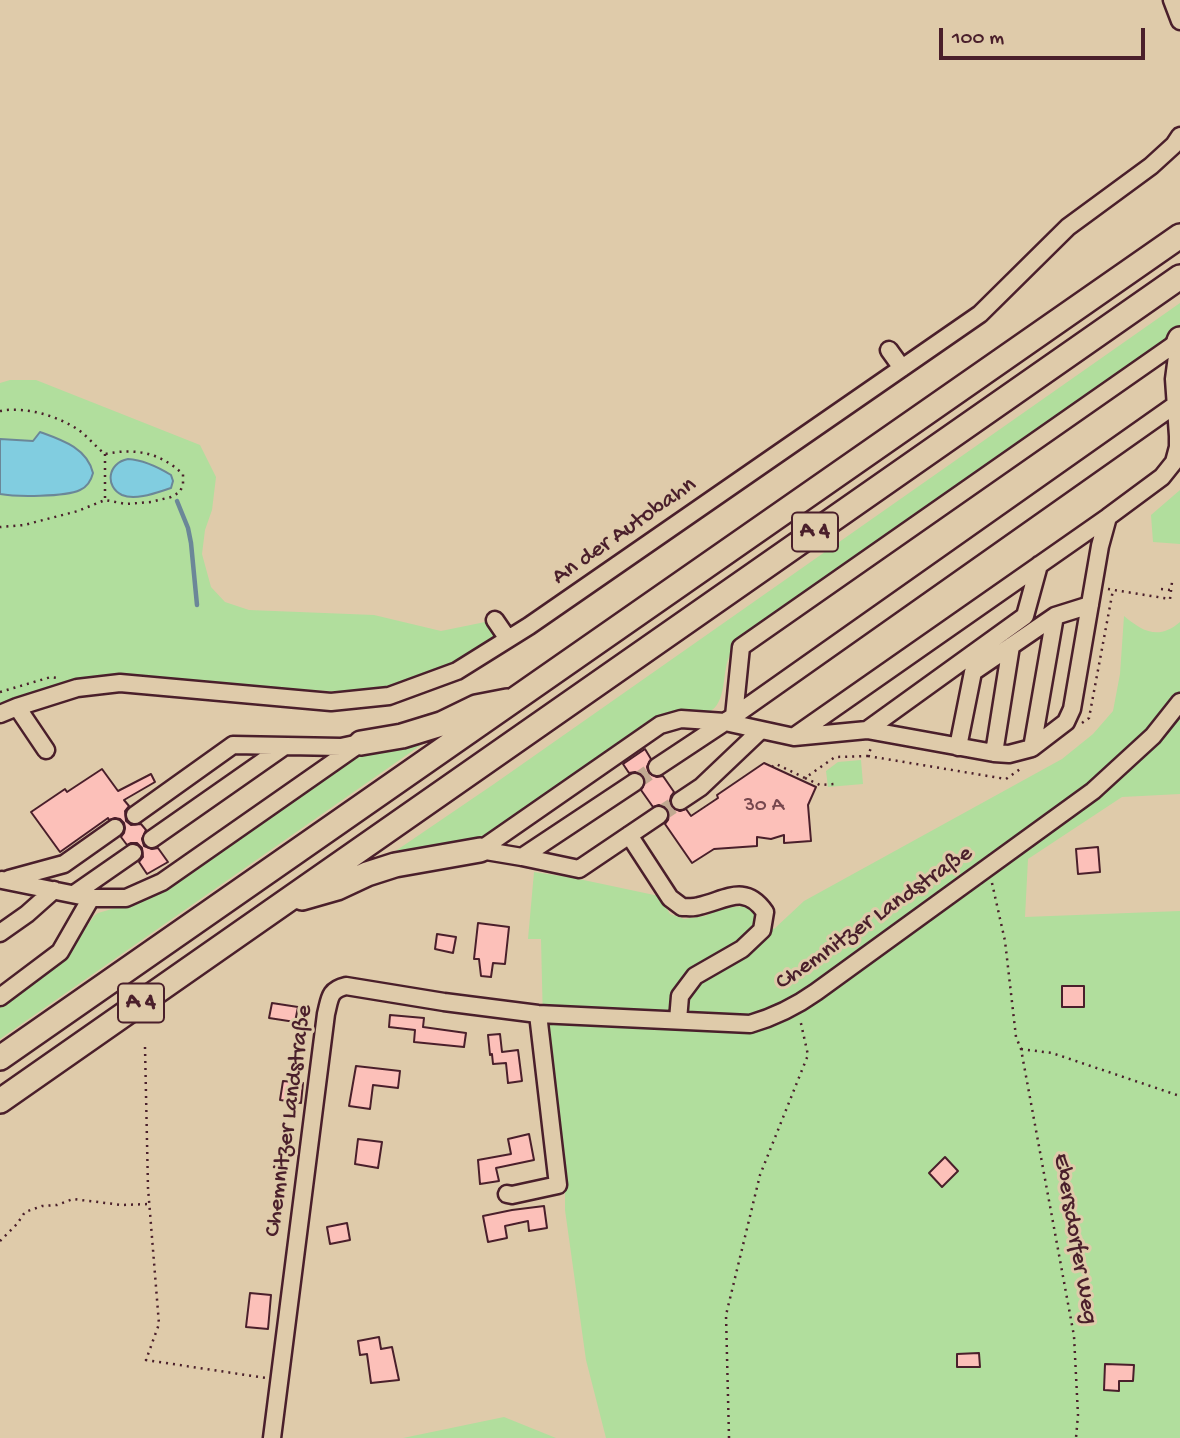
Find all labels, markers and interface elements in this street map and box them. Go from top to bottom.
scale bar [942,14,1148,58]
text: 100 m [952,27,1004,52]
street label: An der Autobahn [547,471,703,593]
road number: A 4 [792,512,838,552]
house number: 30 A [744,794,784,820]
street label: Chemnitzer Landstraße [771,840,979,998]
road number: A 4 [118,984,164,1022]
street label: Chemnitzer Landstraße [259,1003,321,1239]
street label: Ebersdorfer Weg [1045,1151,1103,1327]

